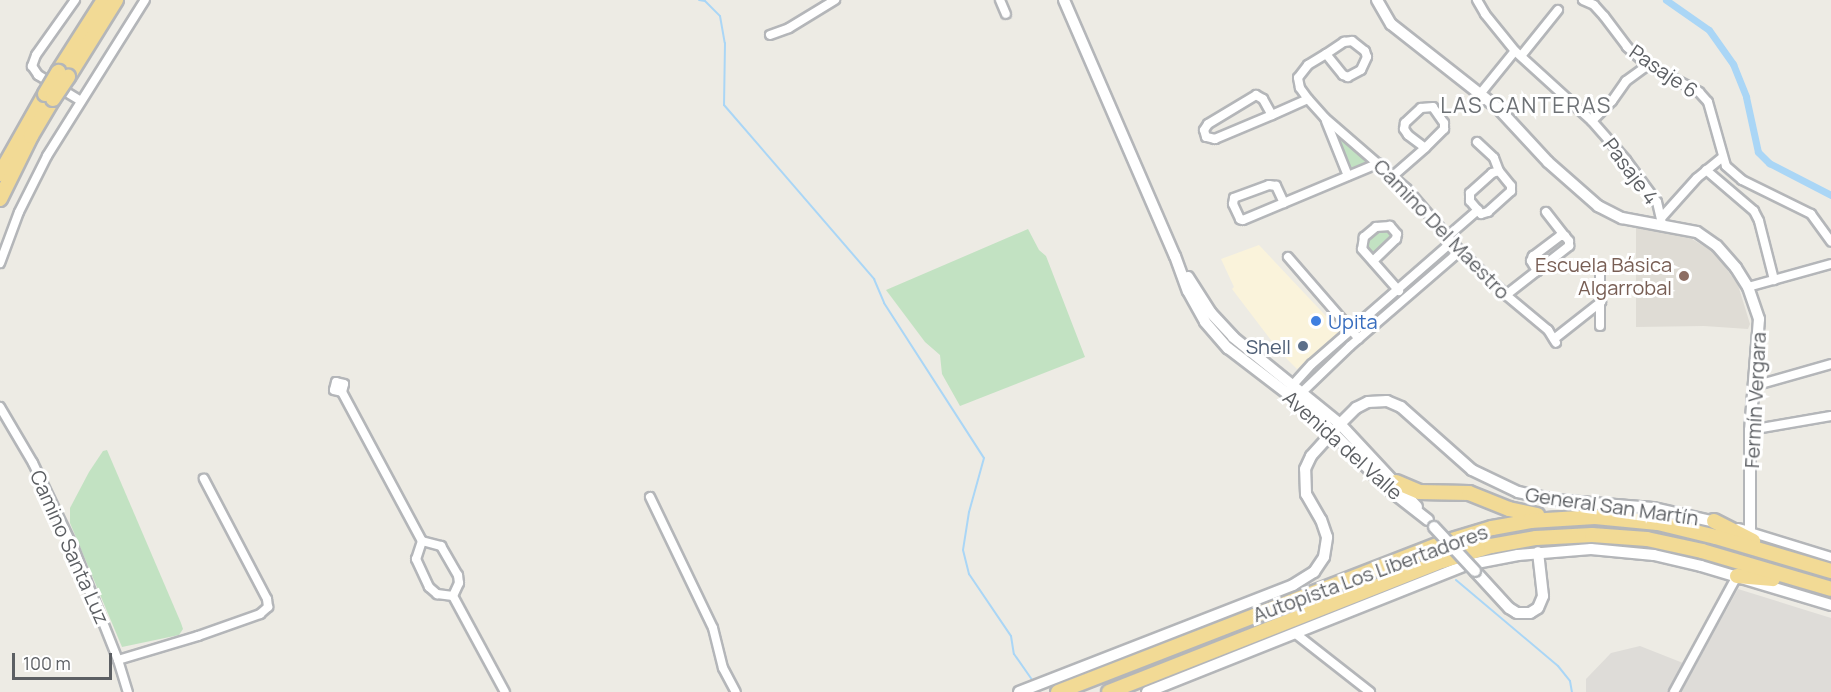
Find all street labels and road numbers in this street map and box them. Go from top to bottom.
street label: Pasaje 6 [1625,39,1703,103]
street label: Pasaje 4 [1598,133,1664,209]
street label: Camino Del Maestro [1369,154,1515,304]
street label: Fermín Vergara [1739,331,1771,469]
street label: Avenida del Valle [1278,385,1408,505]
street label: Camino Santa Luz [25,466,115,628]
street label: General San Martín [1524,482,1700,530]
street label: Autopista Los Libertadores [1249,519,1491,627]

